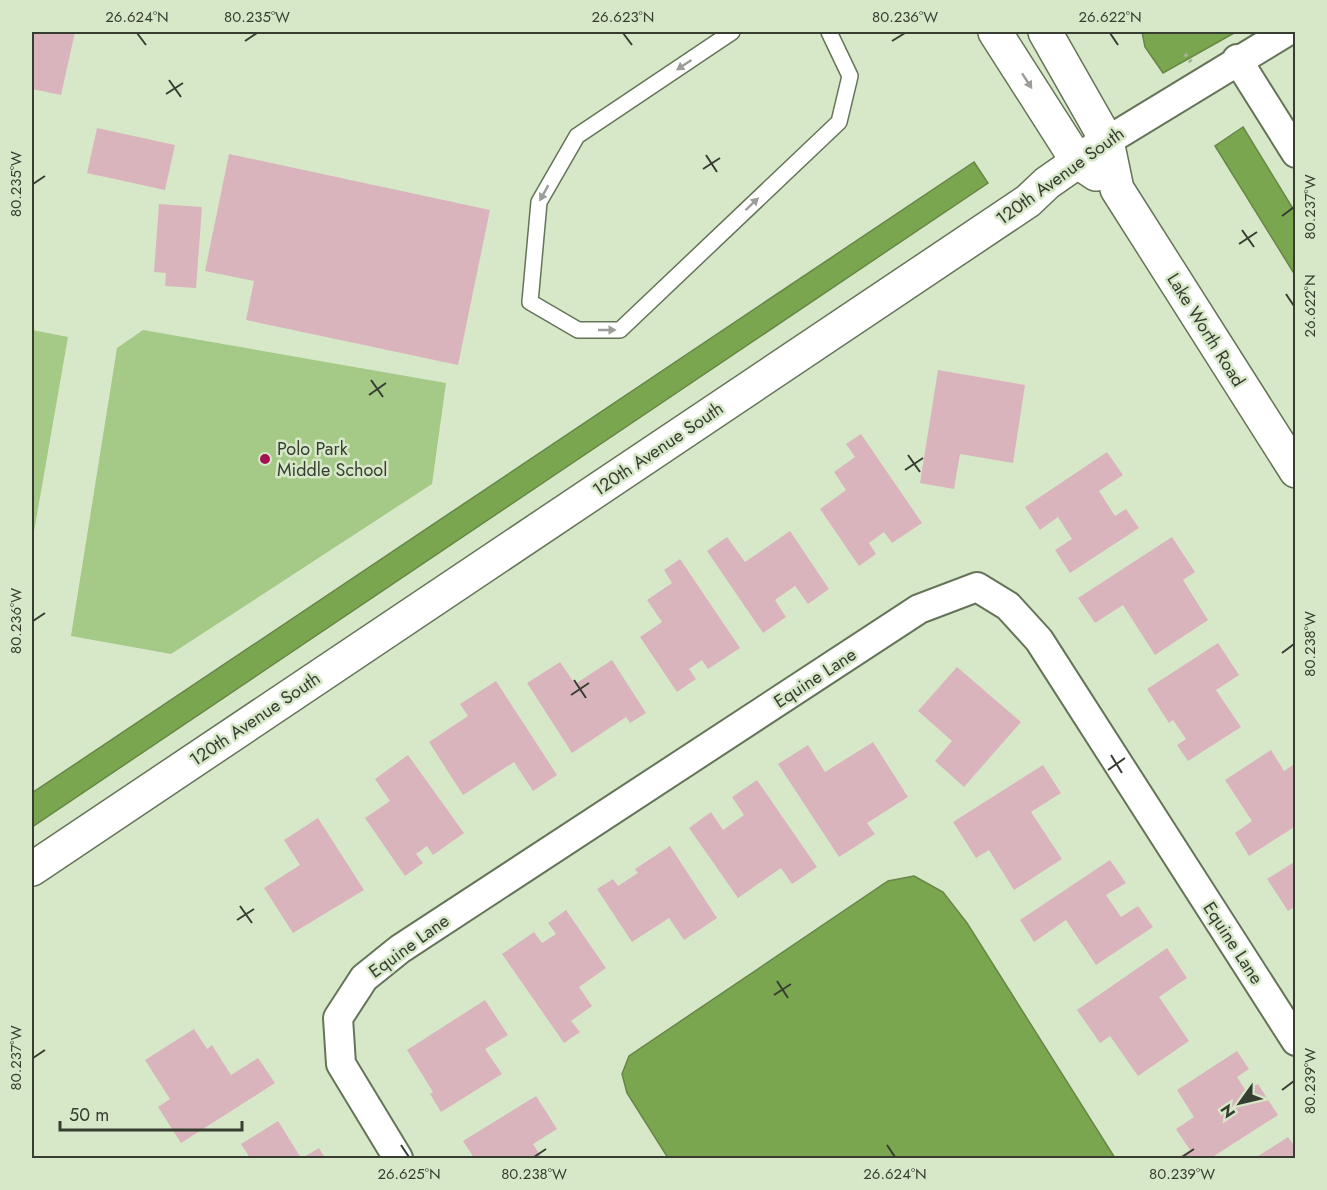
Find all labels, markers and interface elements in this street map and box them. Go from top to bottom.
text: 26.624°N [105,6,169,28]
text: 80.235°W [224,6,290,28]
text: 26.623°N [592,6,654,28]
text: 80.236°W [872,6,938,28]
text: 26.622°N [1078,6,1142,28]
one-way arrow [676,59,692,70]
one-way arrow [1021,73,1032,89]
street label: 120th Avenue South [991,121,1129,231]
text: 80.235°W [5,151,27,217]
text: 80.237°W [1299,174,1321,240]
one-way arrow [539,185,549,202]
one-way arrow [745,198,759,212]
street label: Lake Worth Road [1161,268,1251,392]
text: 26.622°N [1299,274,1321,338]
one-way arrow [598,325,617,335]
street label: 120th Avenue South [587,396,729,502]
place label: Polo Park Middle School [277,436,387,483]
marker: Polo Park Middle School [258,452,272,466]
text: 80.236°W [5,588,27,654]
text: 80.238°W [1299,611,1321,677]
street label: Equine Lane [769,642,861,714]
street label: 120th Avenue South [184,666,326,772]
street label: Equine Lane [1197,897,1269,989]
street label: Equine Lane [363,908,455,984]
text: 80.237°W [5,1025,27,1091]
text: 80.239°W [1299,1048,1321,1114]
north arrow [1210,1073,1270,1133]
scale bar [60,1094,242,1132]
text: N [1215,1099,1241,1123]
text: 50 m [69,1102,109,1128]
text: 26.625°N [377,1163,441,1185]
text: 80.238°W [501,1163,567,1185]
text: 26.624°N [863,1163,927,1185]
text: 80.239°W [1149,1163,1215,1185]

